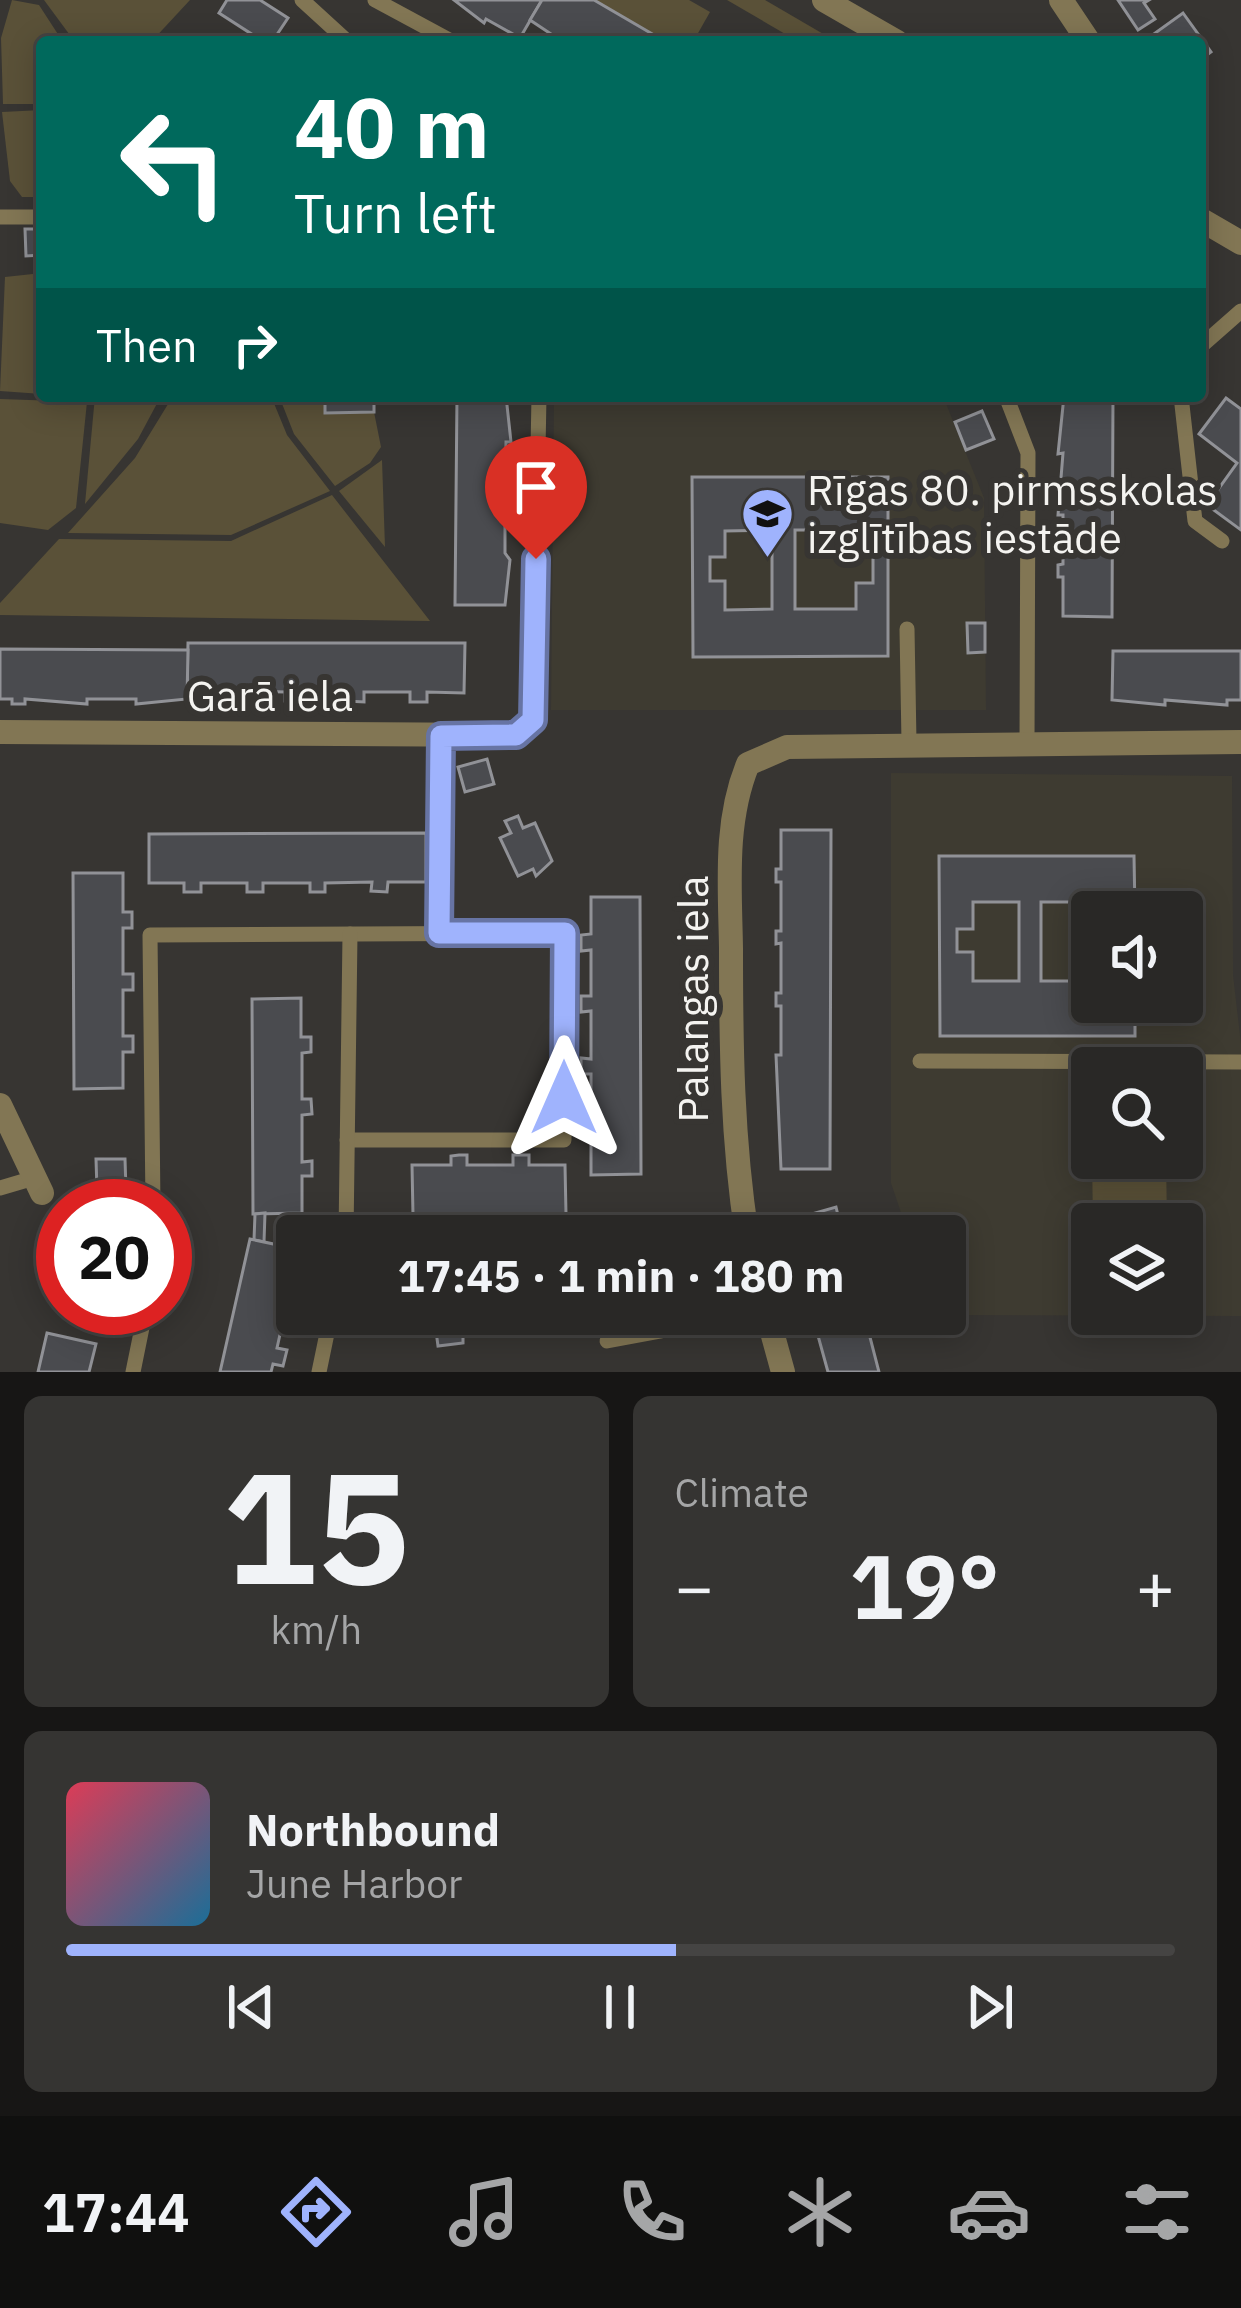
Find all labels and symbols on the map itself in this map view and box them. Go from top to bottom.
pin [485,436,587,559]
place label: Rīgas 80. pirmsskolas izglītības iestāde [807,462,1218,565]
school or university icon: Rīgas 80. pirmsskolas izglītības iestāde [740,486,796,560]
street label: Garā iela [187,668,353,723]
street label: Palangas iela [665,875,720,1123]
position arrow [501,1035,627,1161]
speed limit sign: 20 [36,1179,192,1335]

